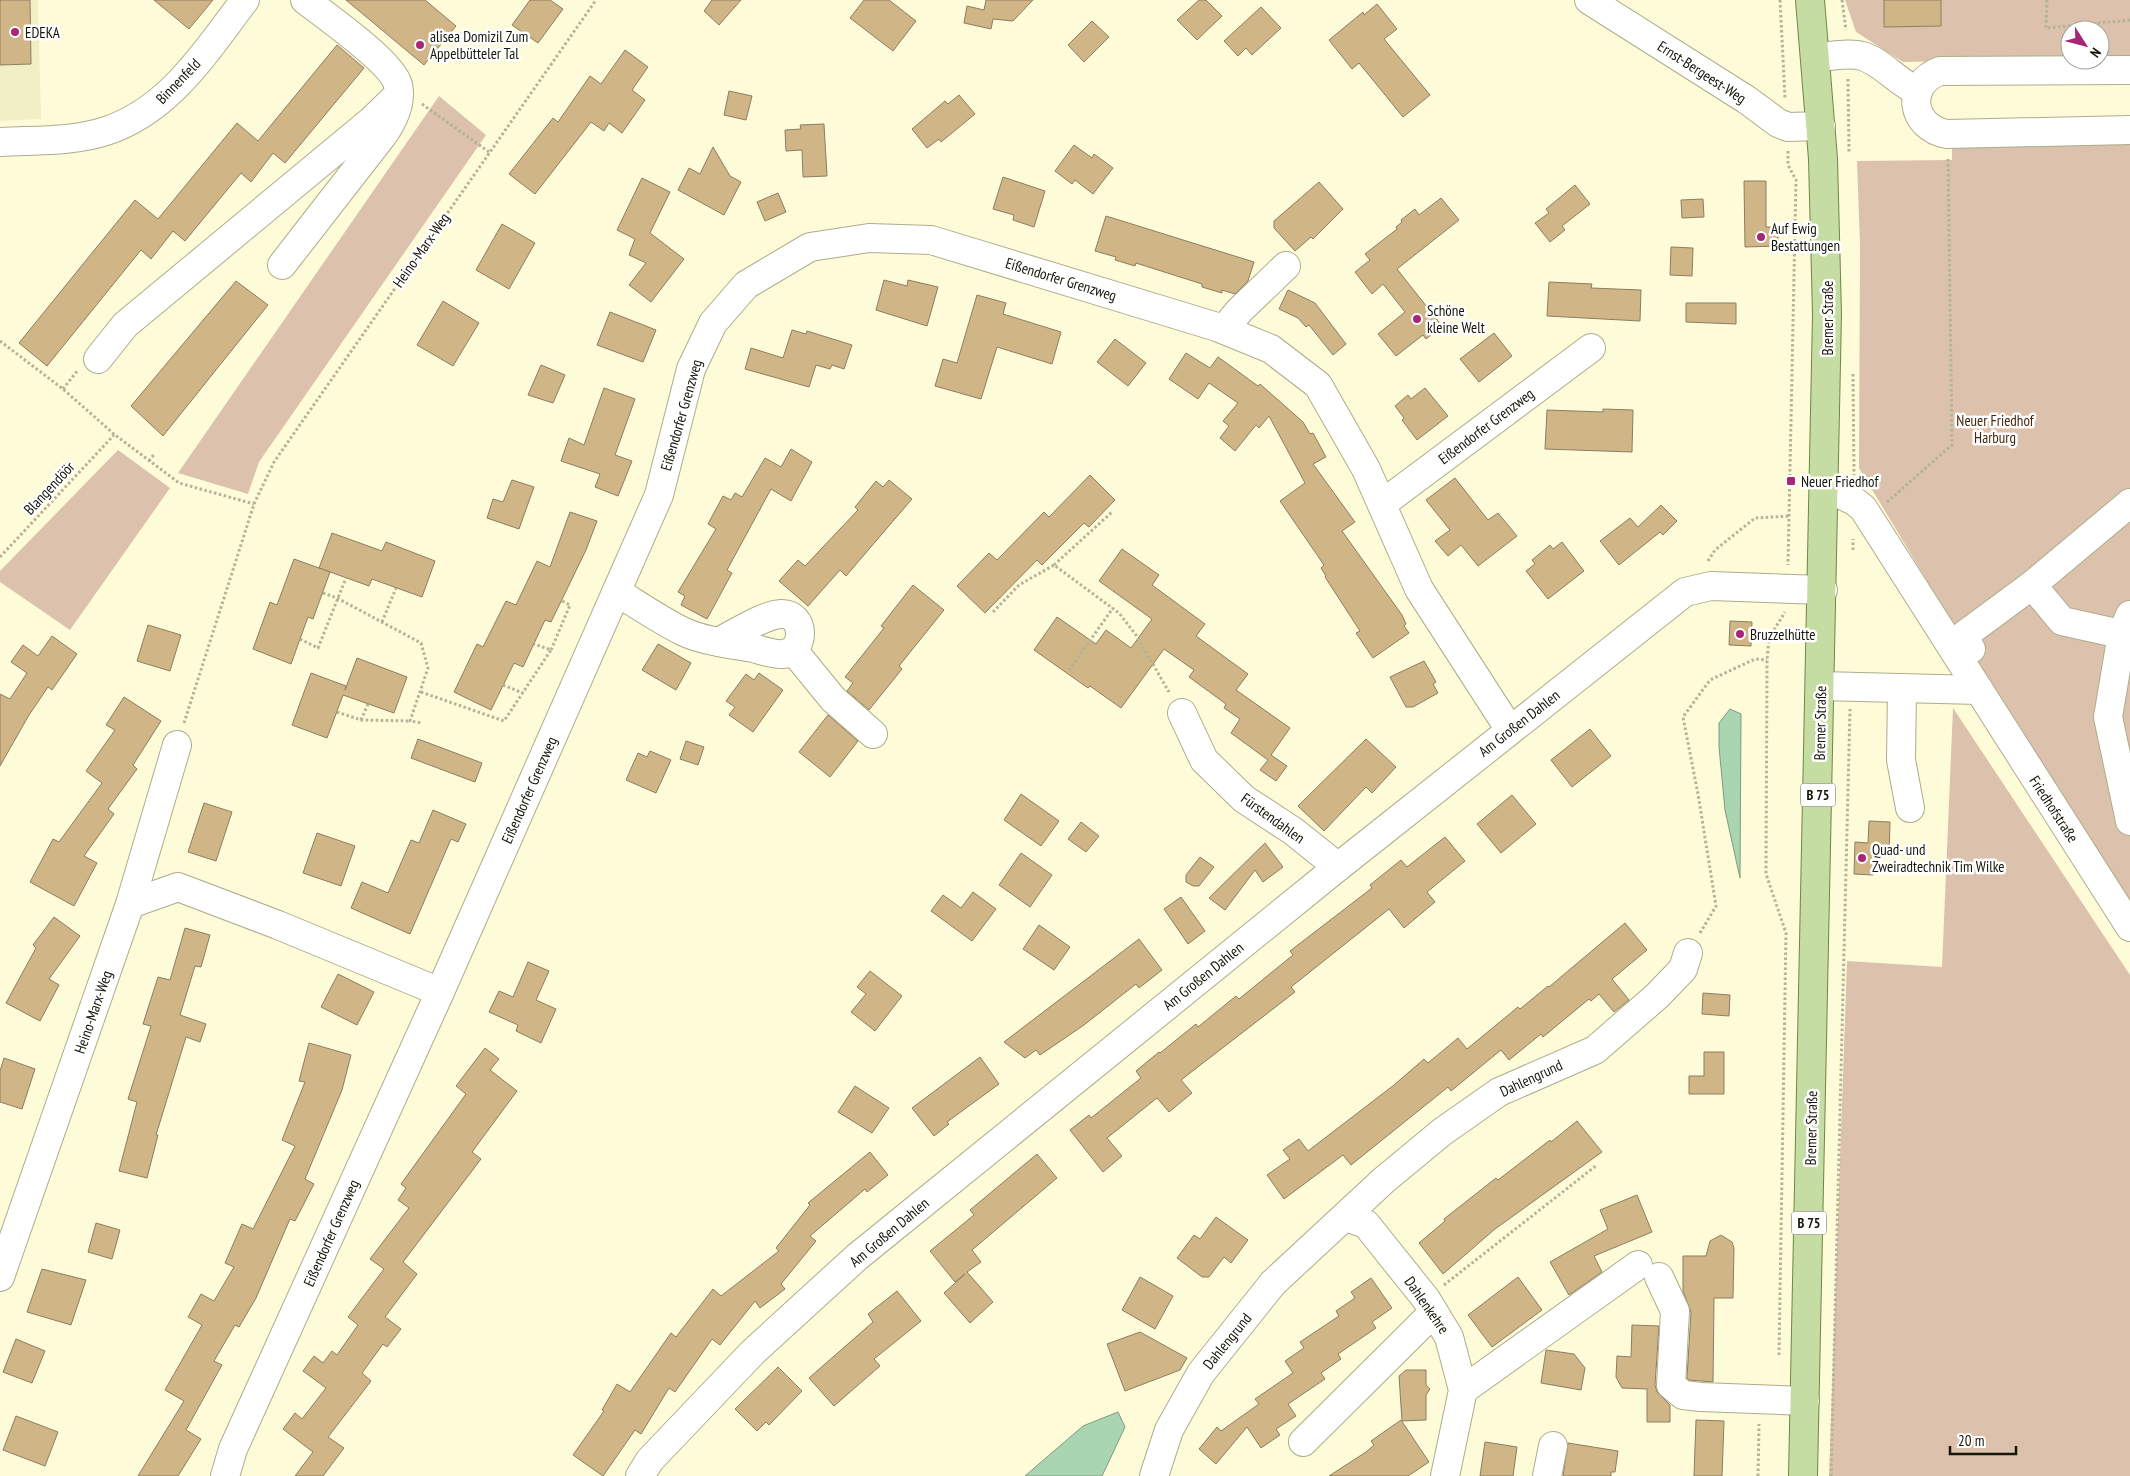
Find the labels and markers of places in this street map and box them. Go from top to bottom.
place label: EDEKA [25,23,61,42]
marker: EDEKA [9,26,21,38]
place label: alisea Domizil Zum Appelbütteler Tal [430,27,528,63]
marker: alisea Domizil Zum Appelbütteler Tal [414,39,426,51]
place label: Auf Ewig Bestattungen [1771,219,1840,255]
marker: Auf Ewig Bestattungen [1755,231,1767,243]
place label: Schöne kleine Welt [1427,301,1485,337]
marker: Schöne kleine Welt [1411,313,1423,325]
place label: Neuer Friedhof [1801,472,1879,491]
marker: Neuer Friedhof [1785,475,1797,487]
place label: Bruzzelhütte [1750,625,1815,644]
marker: Bruzzelhütte [1734,628,1746,640]
place label: Quad- und Zweiradtechnik Tim Wilke [1872,840,2005,876]
marker: Quad- und Zweiradtechnik Tim Wilke [1856,852,1868,864]

